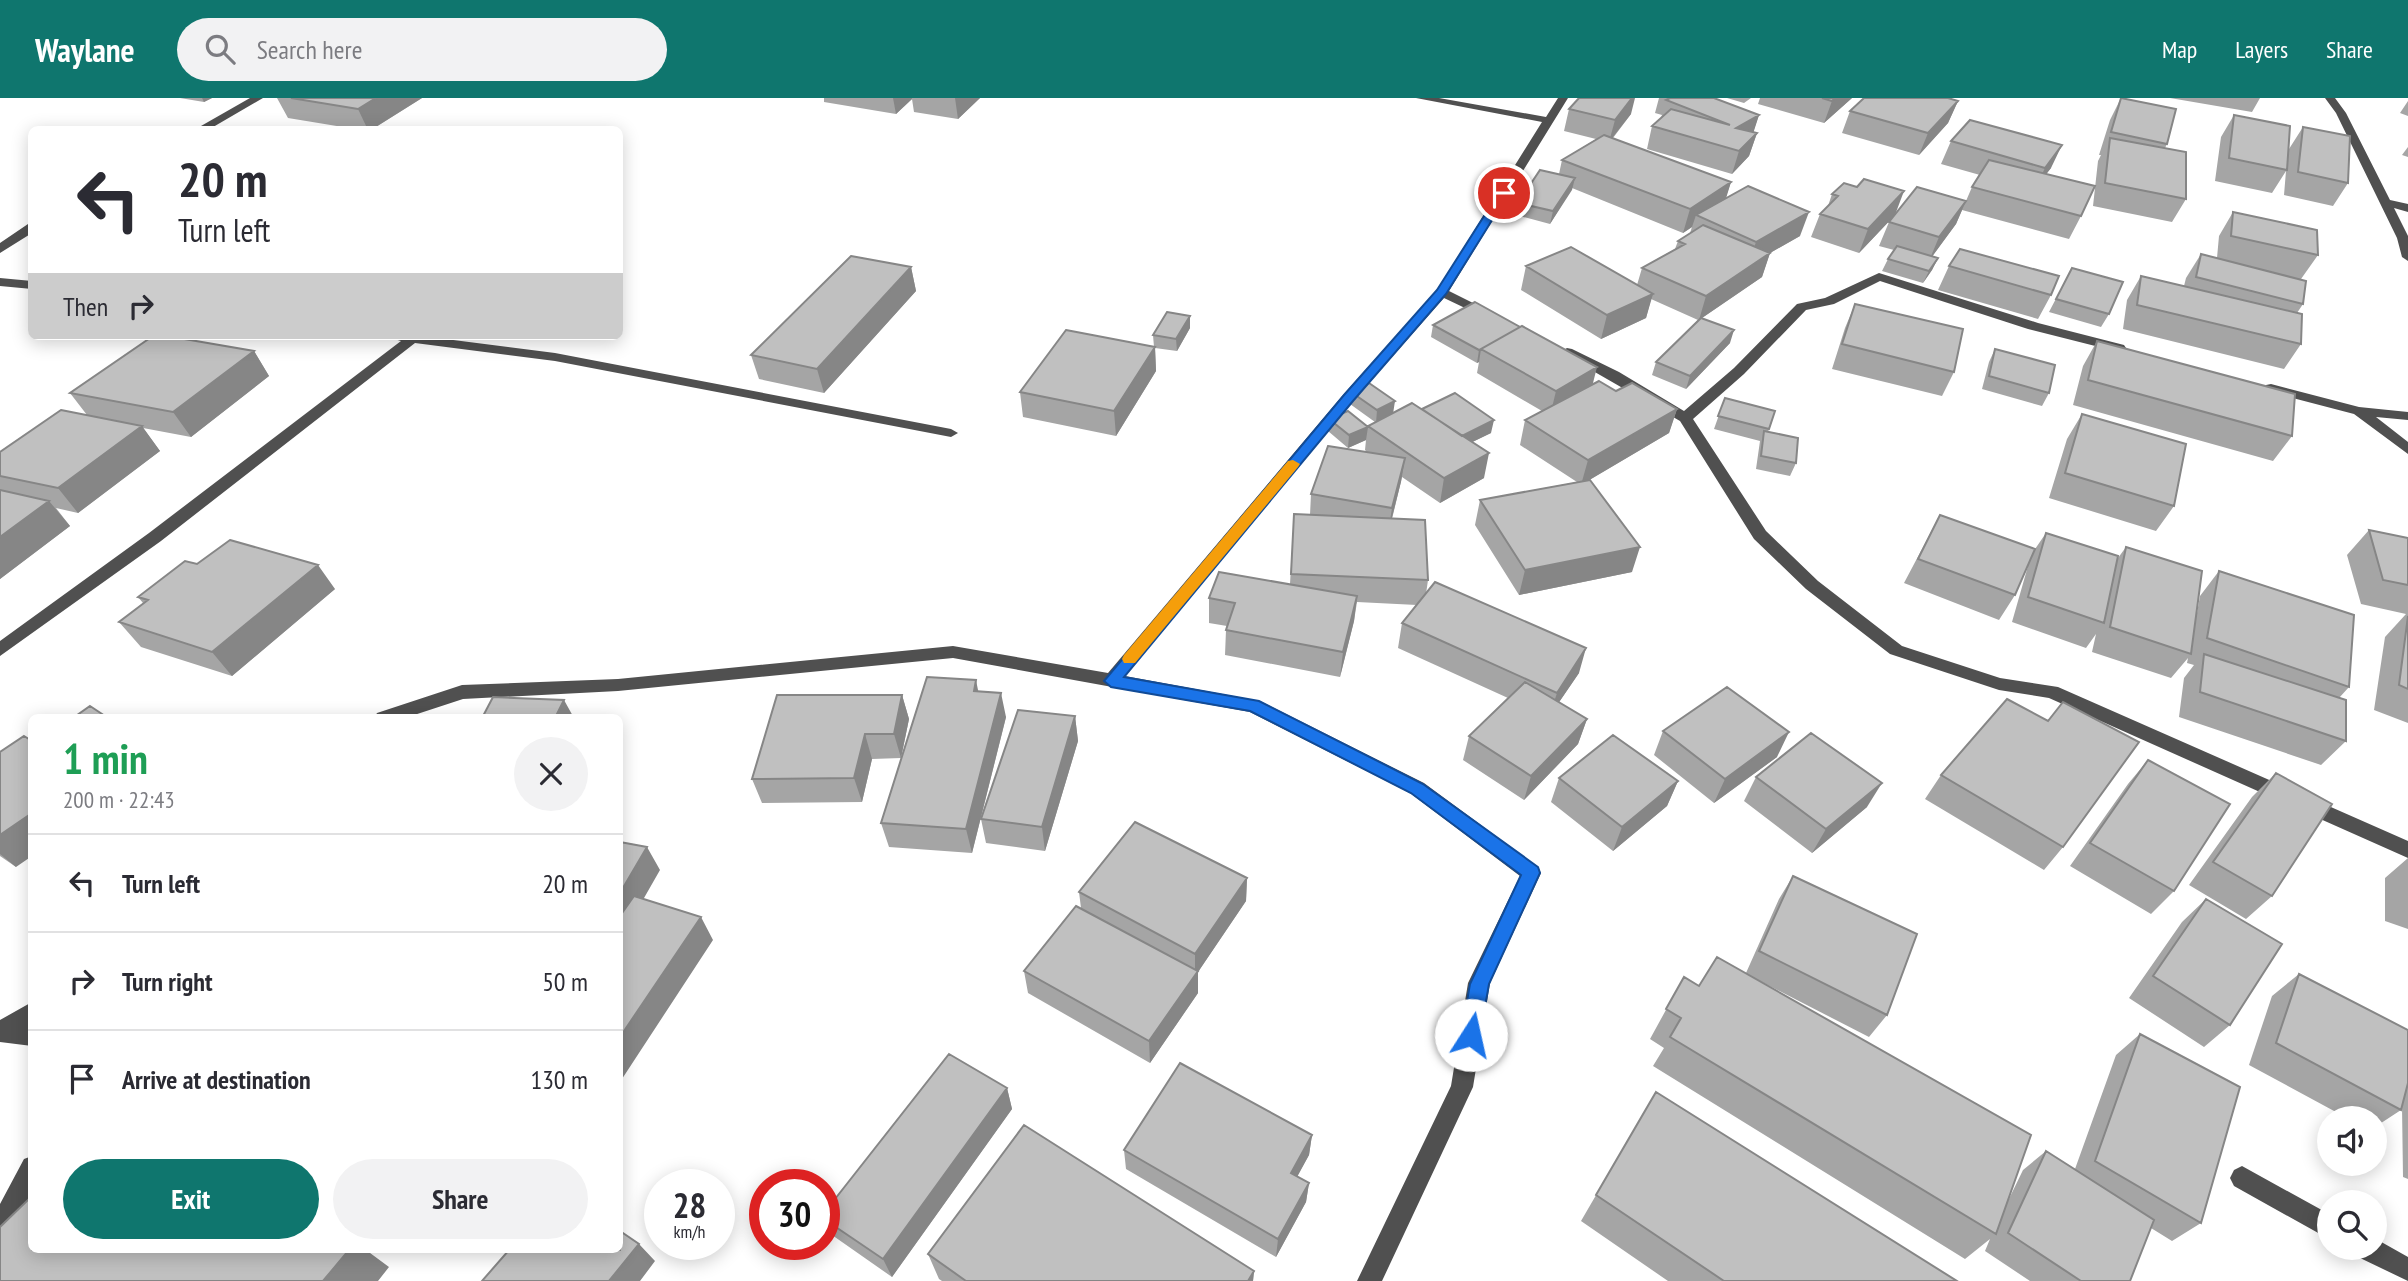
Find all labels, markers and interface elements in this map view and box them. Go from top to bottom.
search box [177,18,667,81]
text: Waylane [35,28,135,71]
icon: search [201,30,239,68]
text: Search here [257,33,362,66]
text: Map [2162,34,2197,65]
text: Layers [2235,34,2288,65]
text: Share [2326,34,2373,65]
text: 20 m [178,147,267,211]
icon: left [63,154,154,245]
pin [1474,163,1534,223]
icon: arrive [1485,174,1523,212]
text: Turn left [178,209,270,251]
icon: right [122,287,160,325]
text: Then [63,290,108,323]
text: 1 min [63,731,148,786]
button: close [514,737,588,811]
text: 200 m · 22:43 [63,785,175,814]
icon: left [63,864,101,902]
text: Turn left [122,867,200,900]
text: 20 m [542,867,588,900]
icon: right [63,962,101,1000]
text: Turn right [122,965,213,998]
text: 50 m [542,965,588,998]
position arrow [1434,998,1508,1072]
icon: arrive [63,1060,101,1098]
text: Arrive at destination [122,1063,311,1096]
text: 130 m [530,1063,588,1096]
map controls [2317,1106,2387,1260]
button: sound [2317,1106,2387,1176]
button: Exit [63,1159,319,1239]
button: Share [333,1159,588,1239]
speed limit sign: 30 [749,1169,840,1260]
text: 28 [673,1182,706,1228]
button: search [2317,1190,2387,1260]
text: km/h [674,1220,705,1243]

